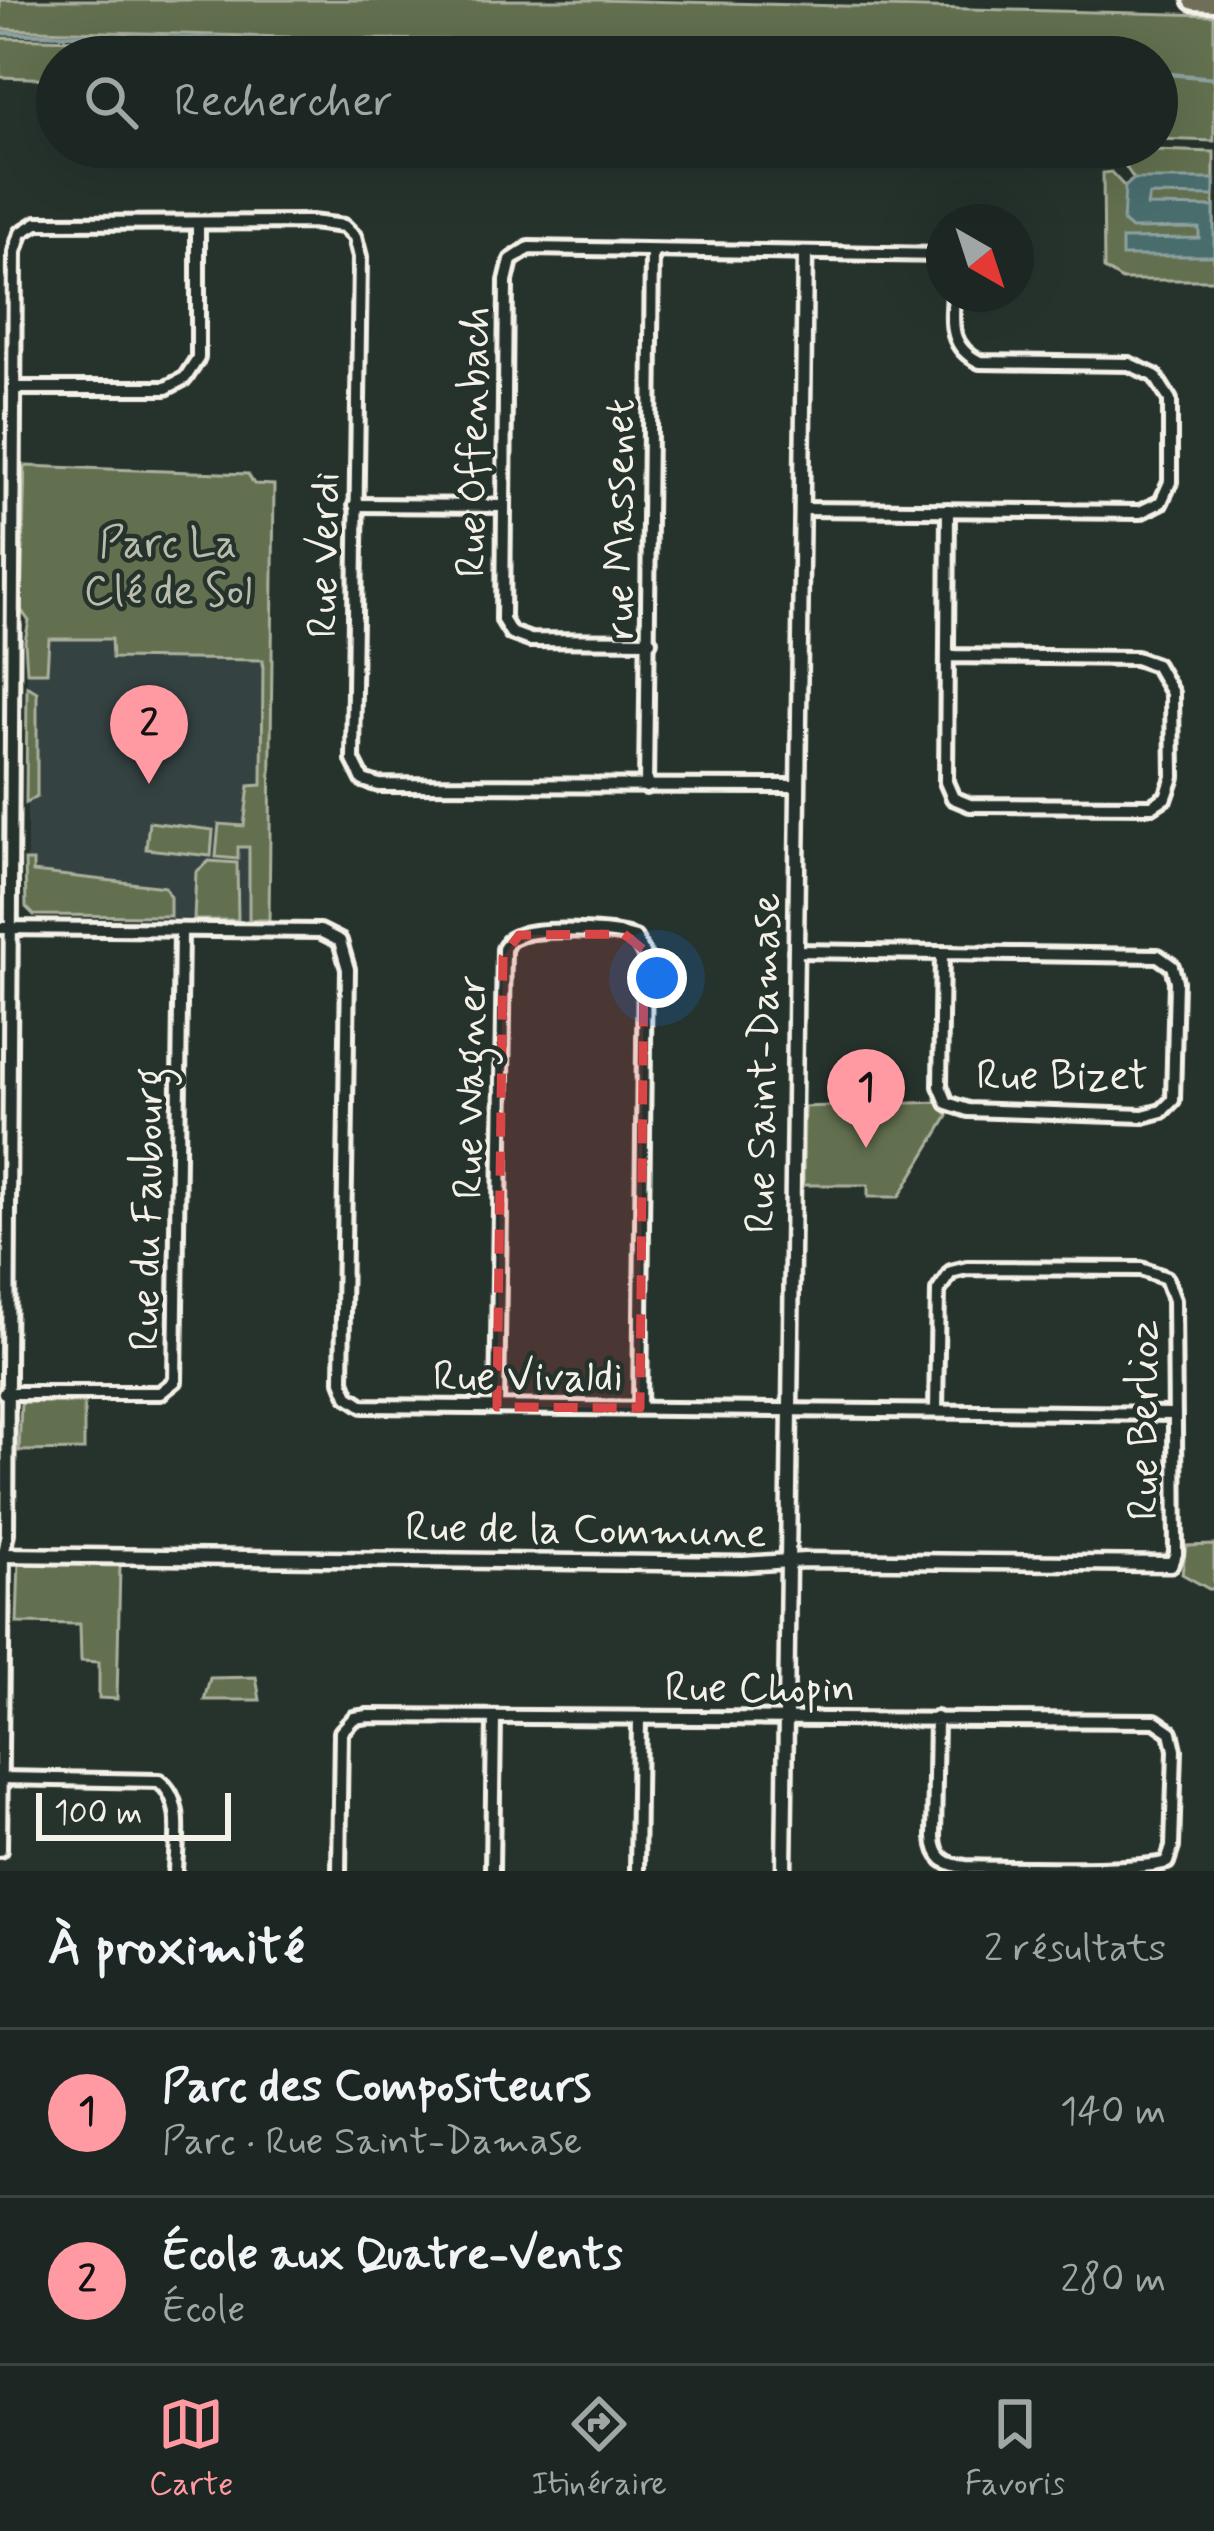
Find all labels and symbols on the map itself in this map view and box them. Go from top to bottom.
north arrow [926,204,1034,312]
street label: Rue Offenbach [445,306,504,578]
street label: rue Massenet [594,399,649,639]
street label: Rue Verdi [297,472,354,639]
park label: Parc La Clé de Sol [84,517,252,620]
pin: 2 [110,685,188,784]
street label: Rue Saint-Damase [734,892,795,1234]
your location [627,948,687,1008]
street label: Rue Wagner [442,974,505,1200]
pin: 1 [827,1049,905,1148]
street label: Rue Bizet [976,1050,1148,1105]
street label: Rue du Faubourg [119,1067,182,1352]
street label: Rue Berlioz [1118,1320,1173,1520]
street label: Rue Vivaldi [433,1351,623,1406]
street label: Rue de la Commune [405,1501,767,1562]
street label: Rue Chopin [665,1662,855,1717]
scale bar [36,1787,231,1840]

